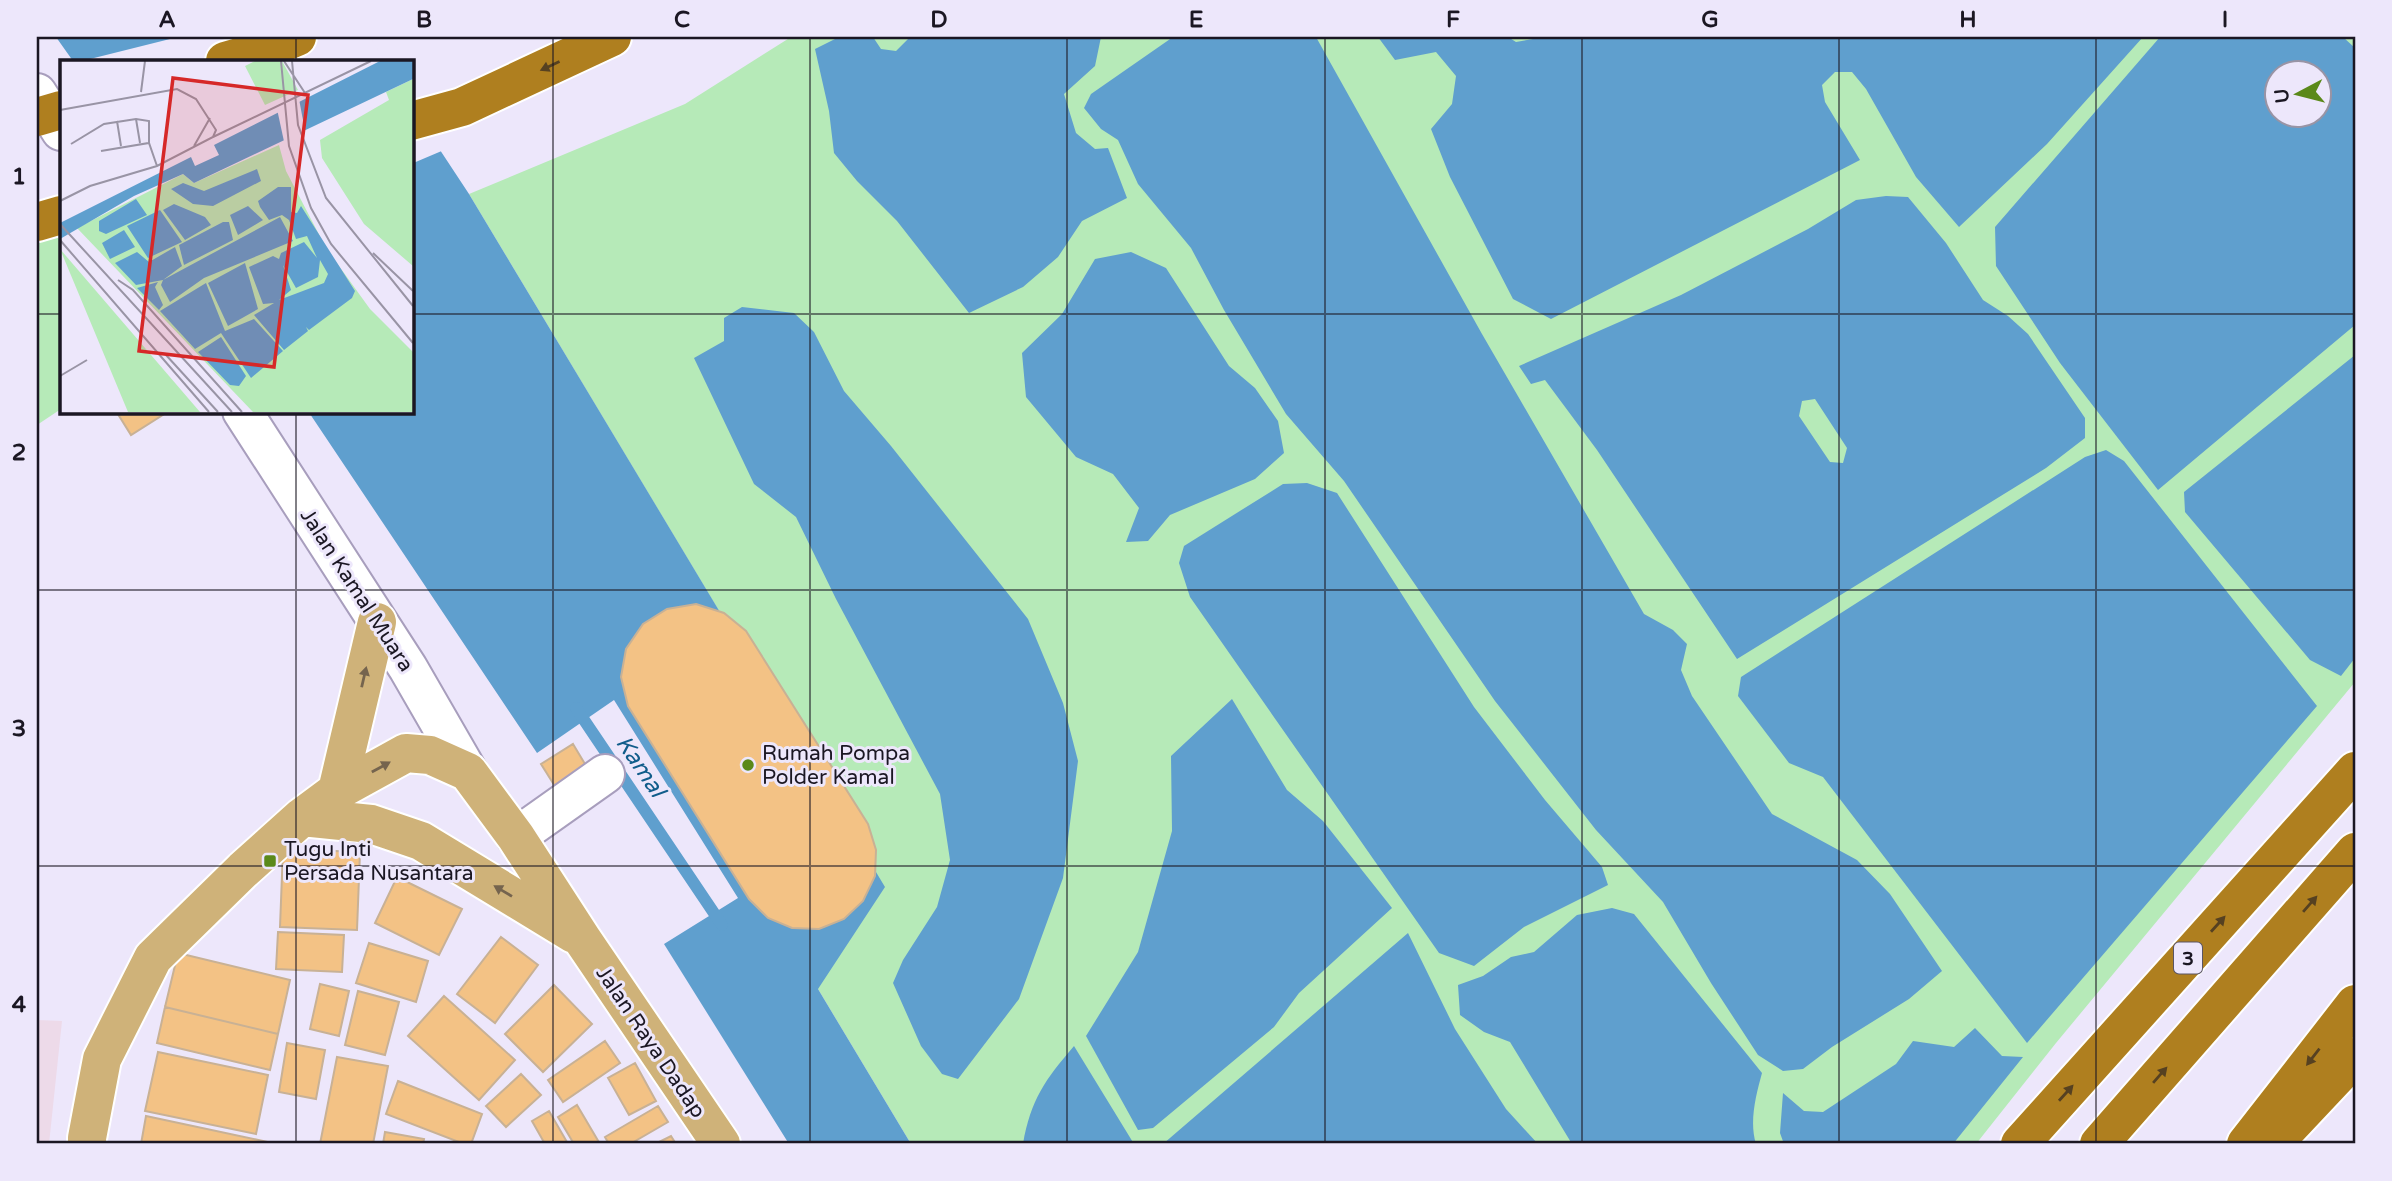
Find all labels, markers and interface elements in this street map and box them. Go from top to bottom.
text: A [158,6,176,34]
text: B [416,6,432,34]
text: C [674,6,690,34]
text: D [930,6,948,34]
text: E [1189,6,1203,34]
text: F [1446,6,1460,34]
text: G [1701,6,1719,34]
text: H [1959,6,1977,34]
text: I [2222,6,2228,34]
inset map [60,60,413,413]
one-way arrow [540,60,560,71]
north arrow [2262,60,2332,130]
text: U [2270,87,2294,104]
text: 1 [12,163,26,191]
text: 2 [12,439,26,467]
street label: Jalan Kamal Muara [295,504,419,676]
one-way arrow [359,666,370,688]
text: 3 [12,715,26,743]
water label: Kamal [610,730,672,804]
place label: Rumah Pompa Polder Kamal [762,741,910,790]
marker: Rumah Pompa Polder Kamal [740,757,756,773]
one-way arrow [371,761,390,773]
place label: Tugu Inti Persada Nusantara [284,837,474,886]
marker: Tugu Inti Persada Nusantara [262,853,278,869]
one-way arrow [493,884,512,897]
one-way arrow [2302,895,2317,912]
one-way arrow [2209,916,2225,933]
road number: 3 [2174,942,2202,974]
street label: Jalan Raya Dadap [591,962,711,1123]
text: 4 [12,991,27,1019]
one-way arrow [2306,1048,2321,1066]
one-way arrow [2152,1066,2167,1083]
one-way arrow [2057,1085,2073,1102]

